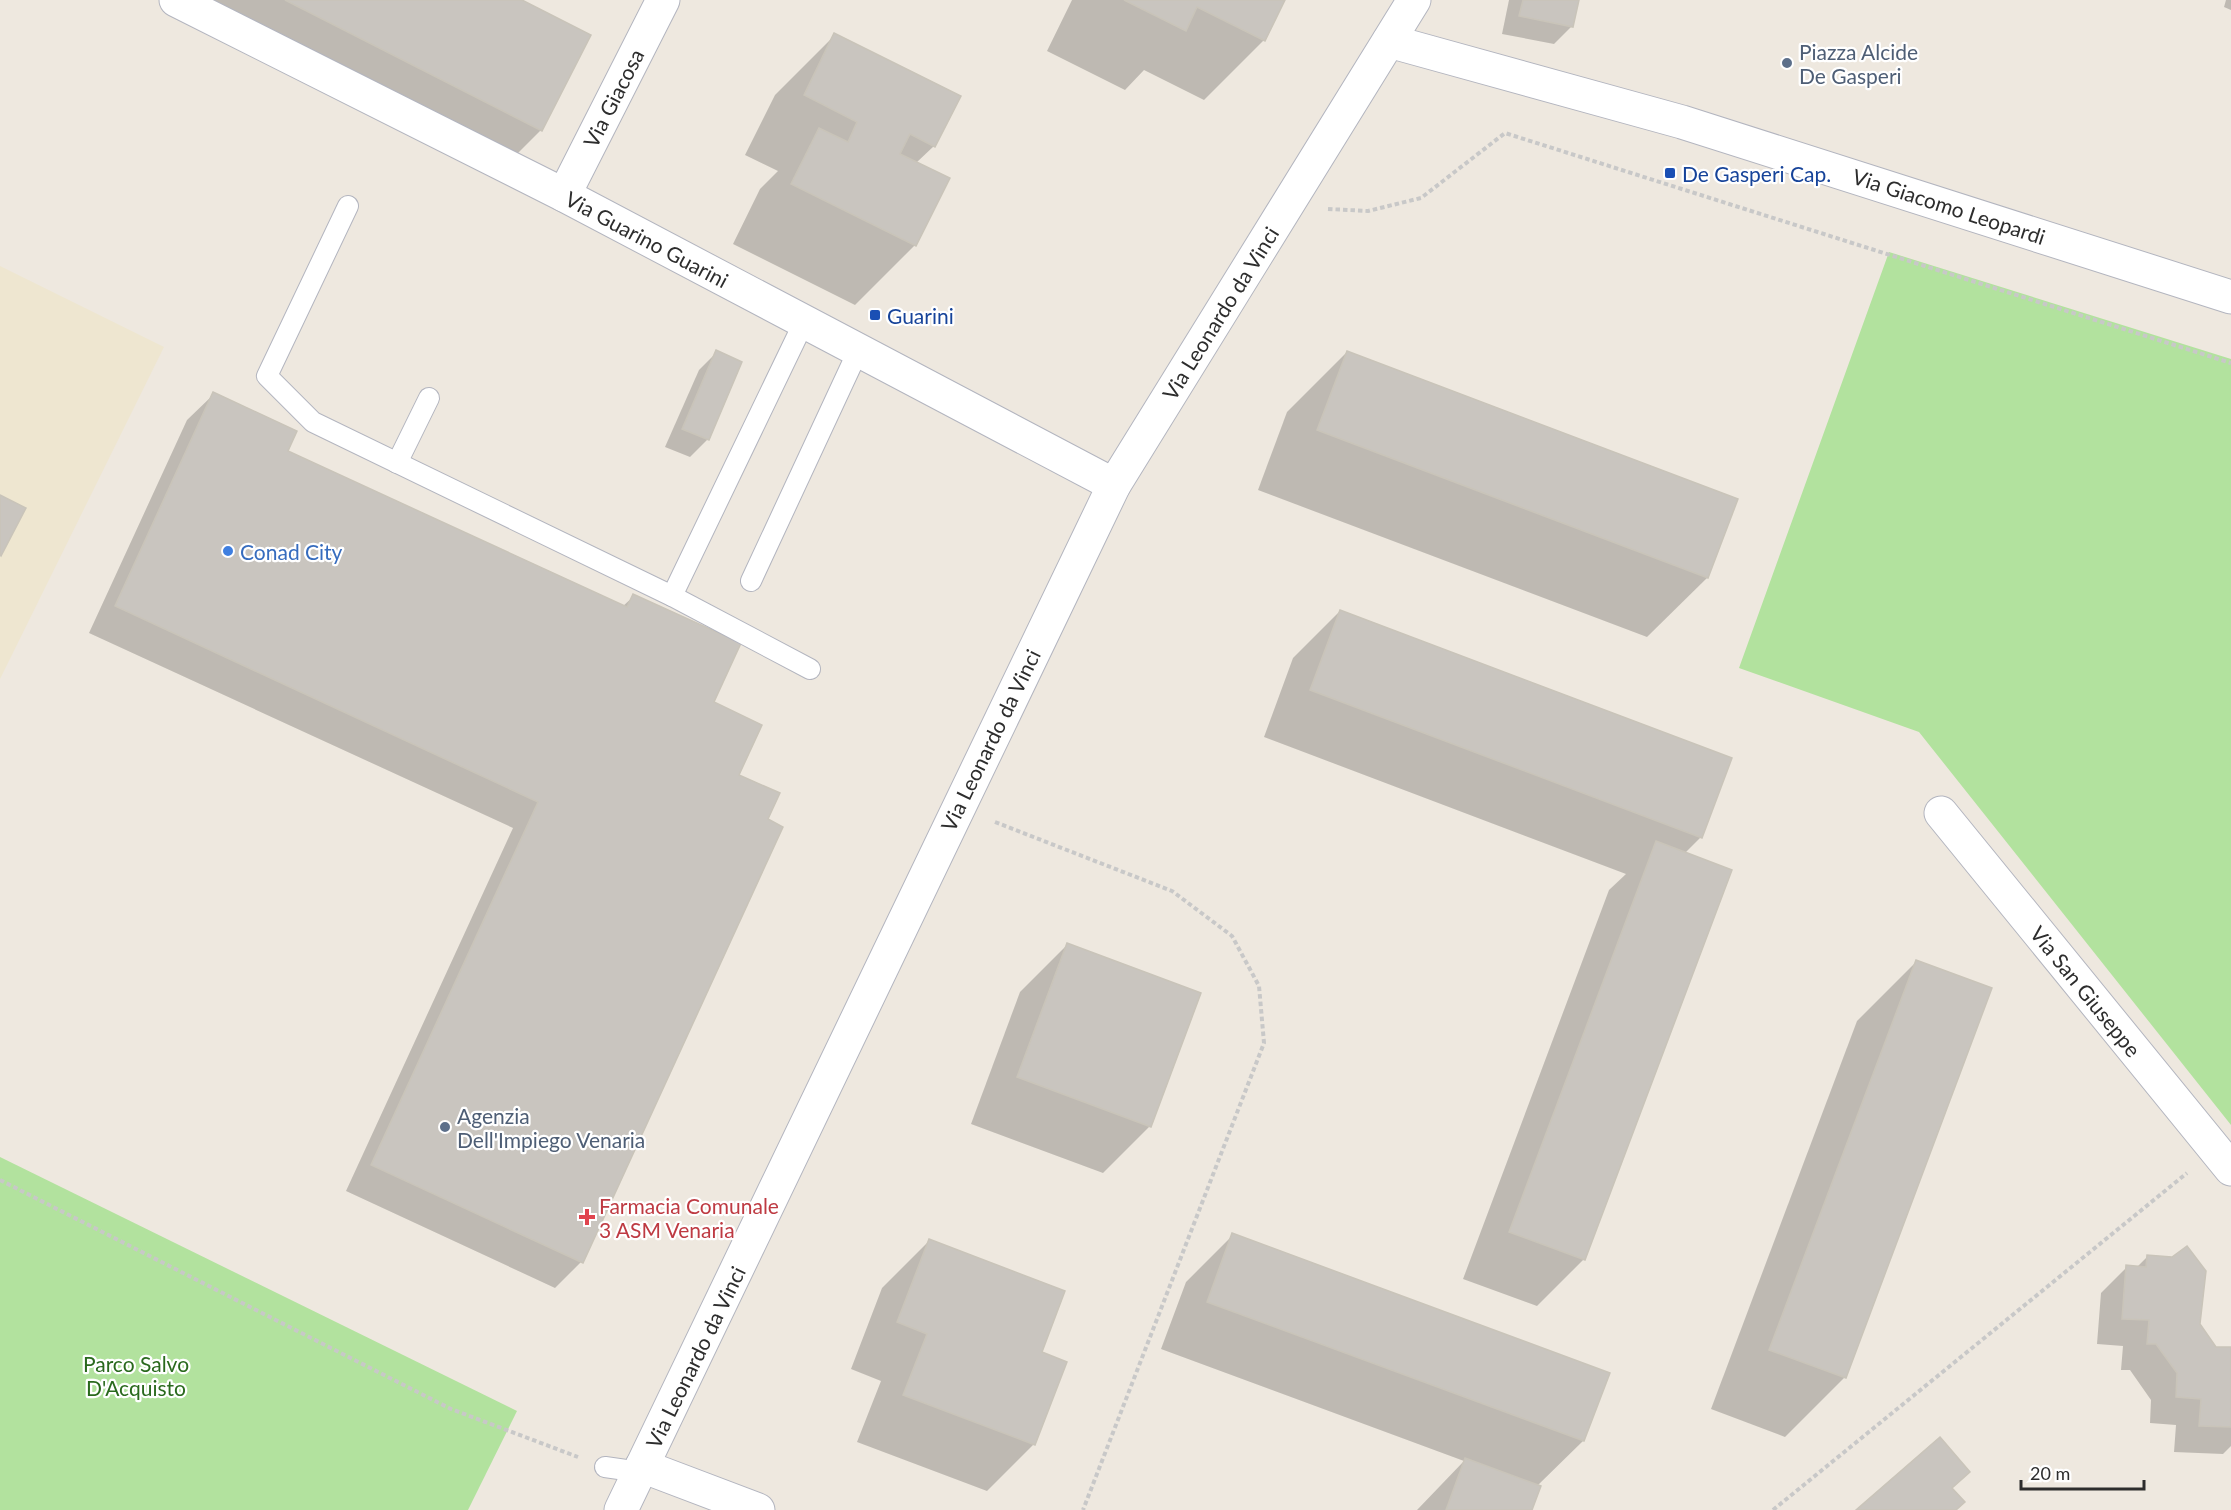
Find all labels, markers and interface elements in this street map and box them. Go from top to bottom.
place label: Piazza Alcide De Gasperi [1799,39,1918,88]
street label: Via Giacosa [578,45,648,151]
marker: Piazza Alcide De Gasperi [1780,56,1794,70]
place label: De Gasperi Cap. [1682,161,1831,186]
street label: Via Giacomo Leopardi [1849,163,2049,249]
marker: De Gasperi Cap. [1663,166,1677,180]
street label: Via Guarino Guarini [561,186,733,292]
street label: Via Leonardo da Vinci [1157,222,1283,404]
place label: Guarini [887,303,954,328]
marker: Guarini [868,308,882,322]
place label: Conad City [240,539,343,564]
marker: Conad City [221,544,235,558]
street label: Via Leonardo da Vinci [935,645,1045,835]
street label: Via San Giuseppe [2026,921,2146,1061]
place label: Agenzia Dell'Impiego Venaria [457,1103,645,1152]
marker: Agenzia Dell'Impiego Venaria [438,1120,452,1134]
place label: Farmacia Comunale 3 ASM Venaria [599,1193,779,1242]
marker: Farmacia Comunale 3 ASM Venaria [580,1210,594,1224]
street label: Via Leonardo da Vinci [640,1262,750,1452]
park label: Parco Salvo D'Acquisto [83,1351,189,1400]
scale bar [2021,1453,2144,1491]
text: 20 m [2030,1462,2070,1484]

